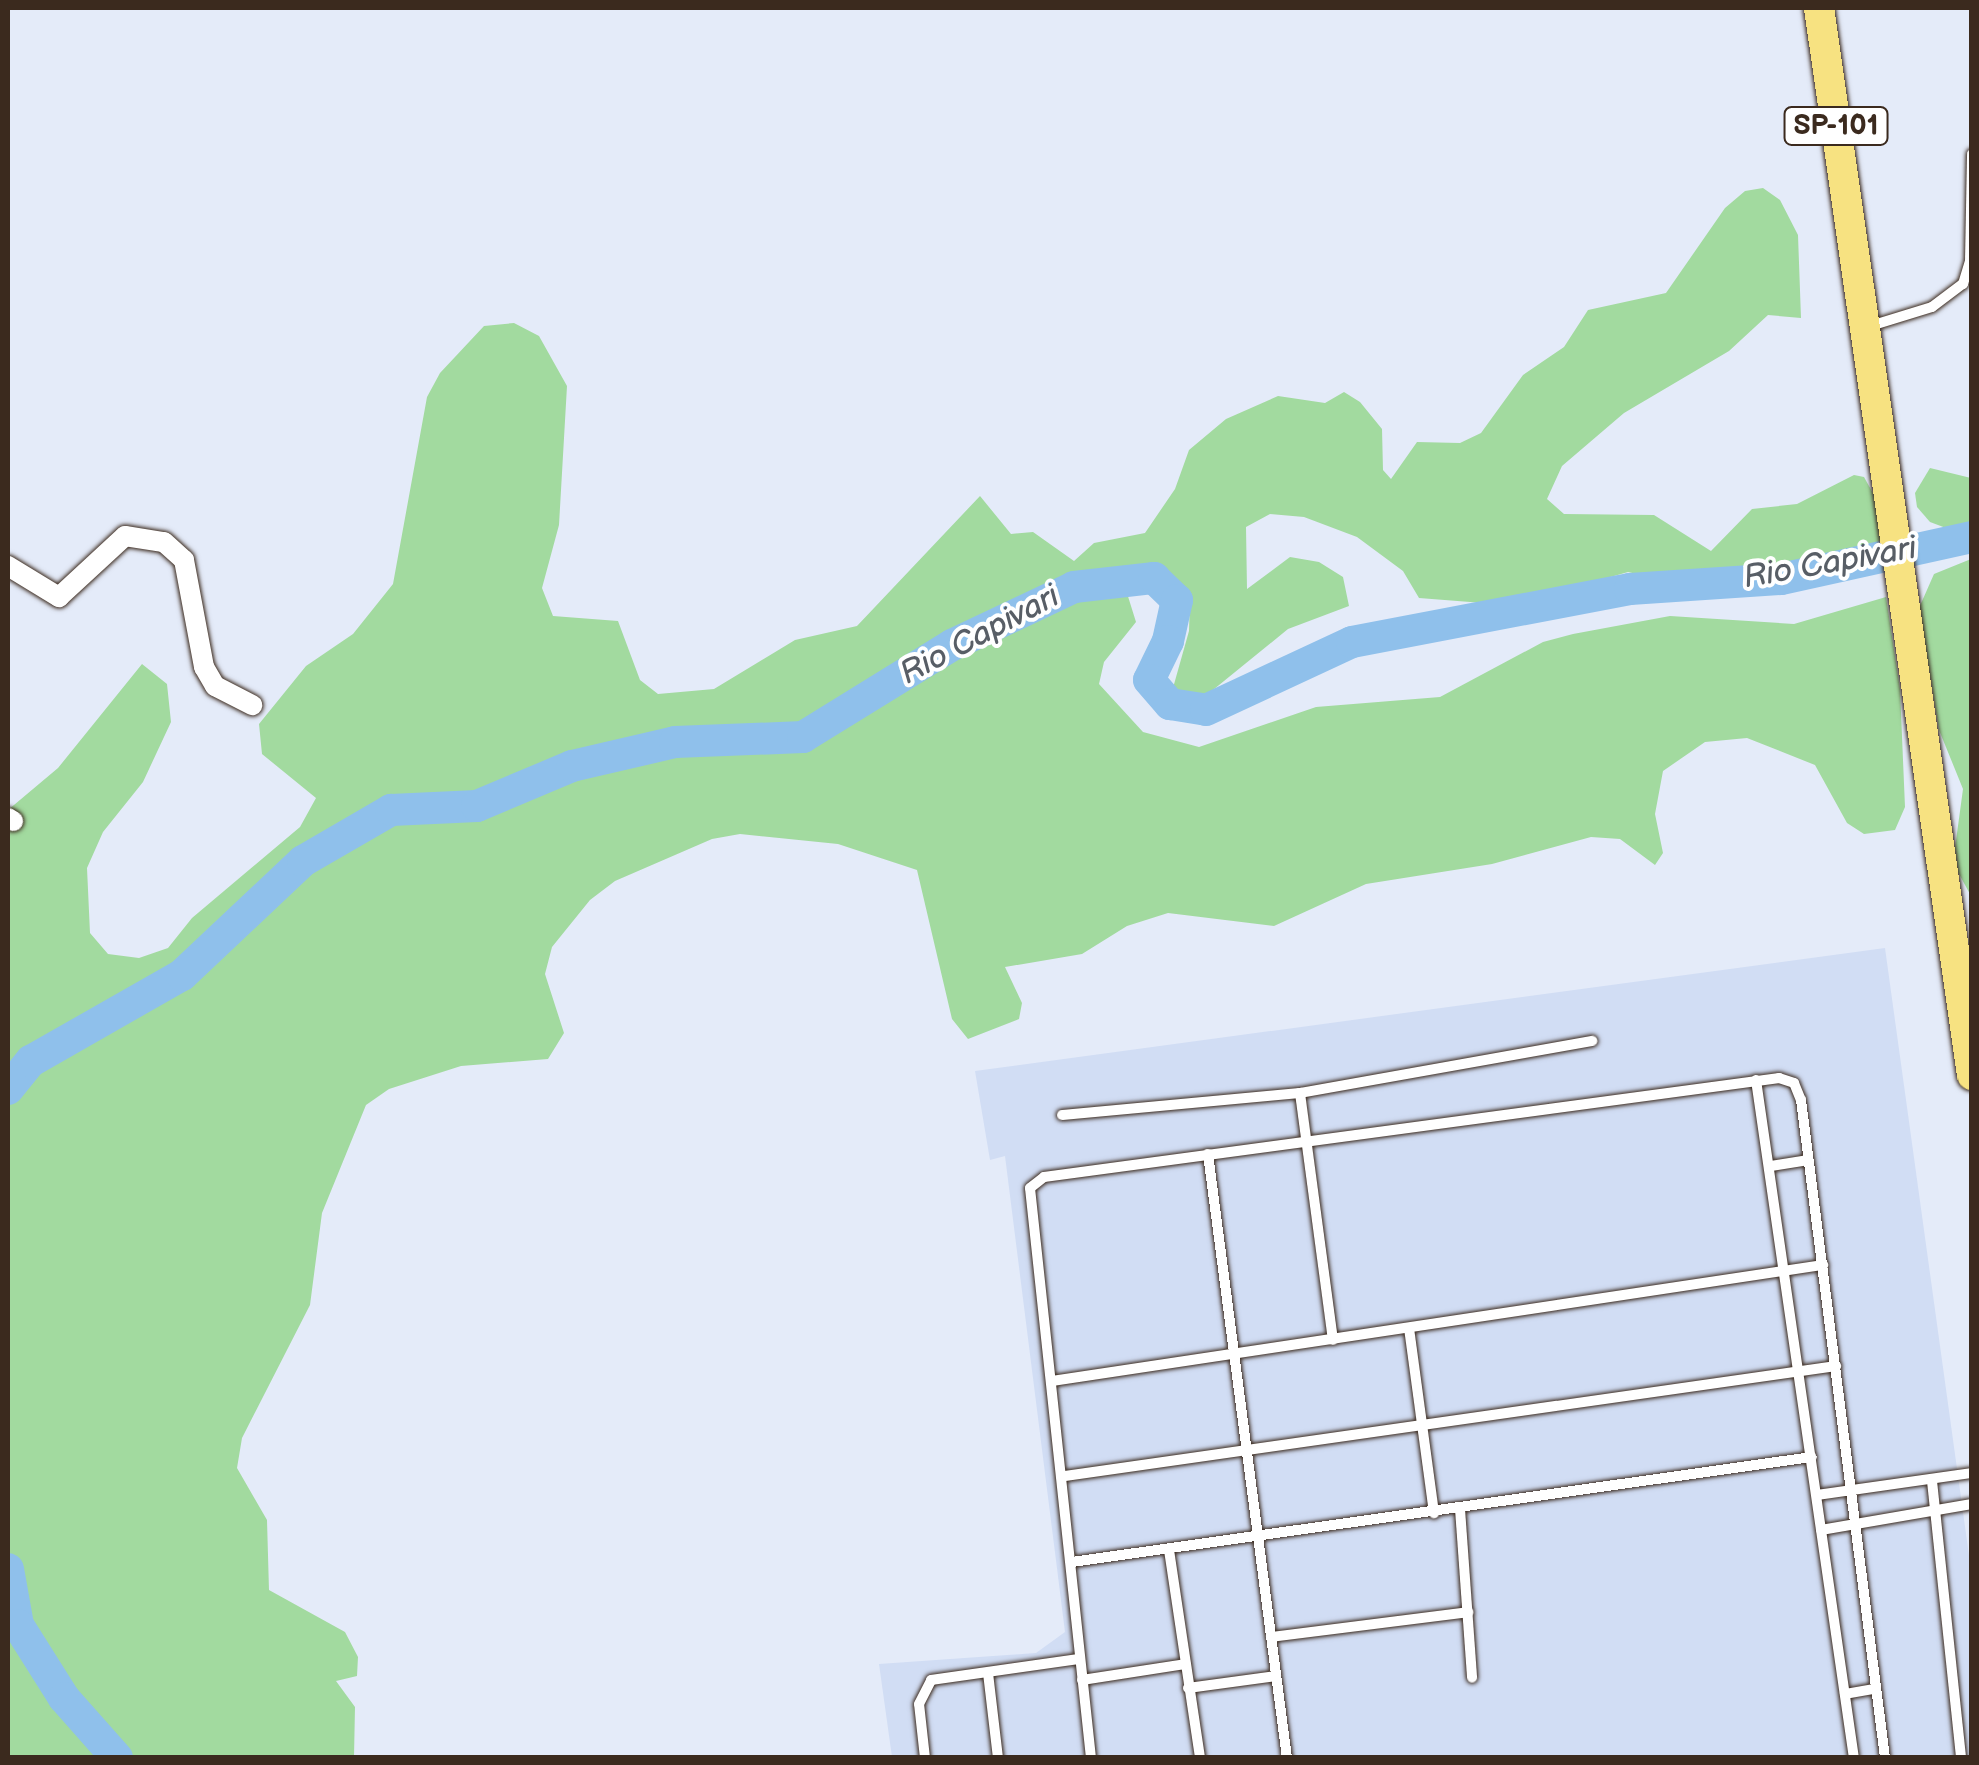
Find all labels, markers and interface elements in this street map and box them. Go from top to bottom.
road number: SP-101 [1784,103,1888,149]
water label: Rio Capivari [1741,530,1919,598]
water label: Rio Capivari [894,578,1066,694]

